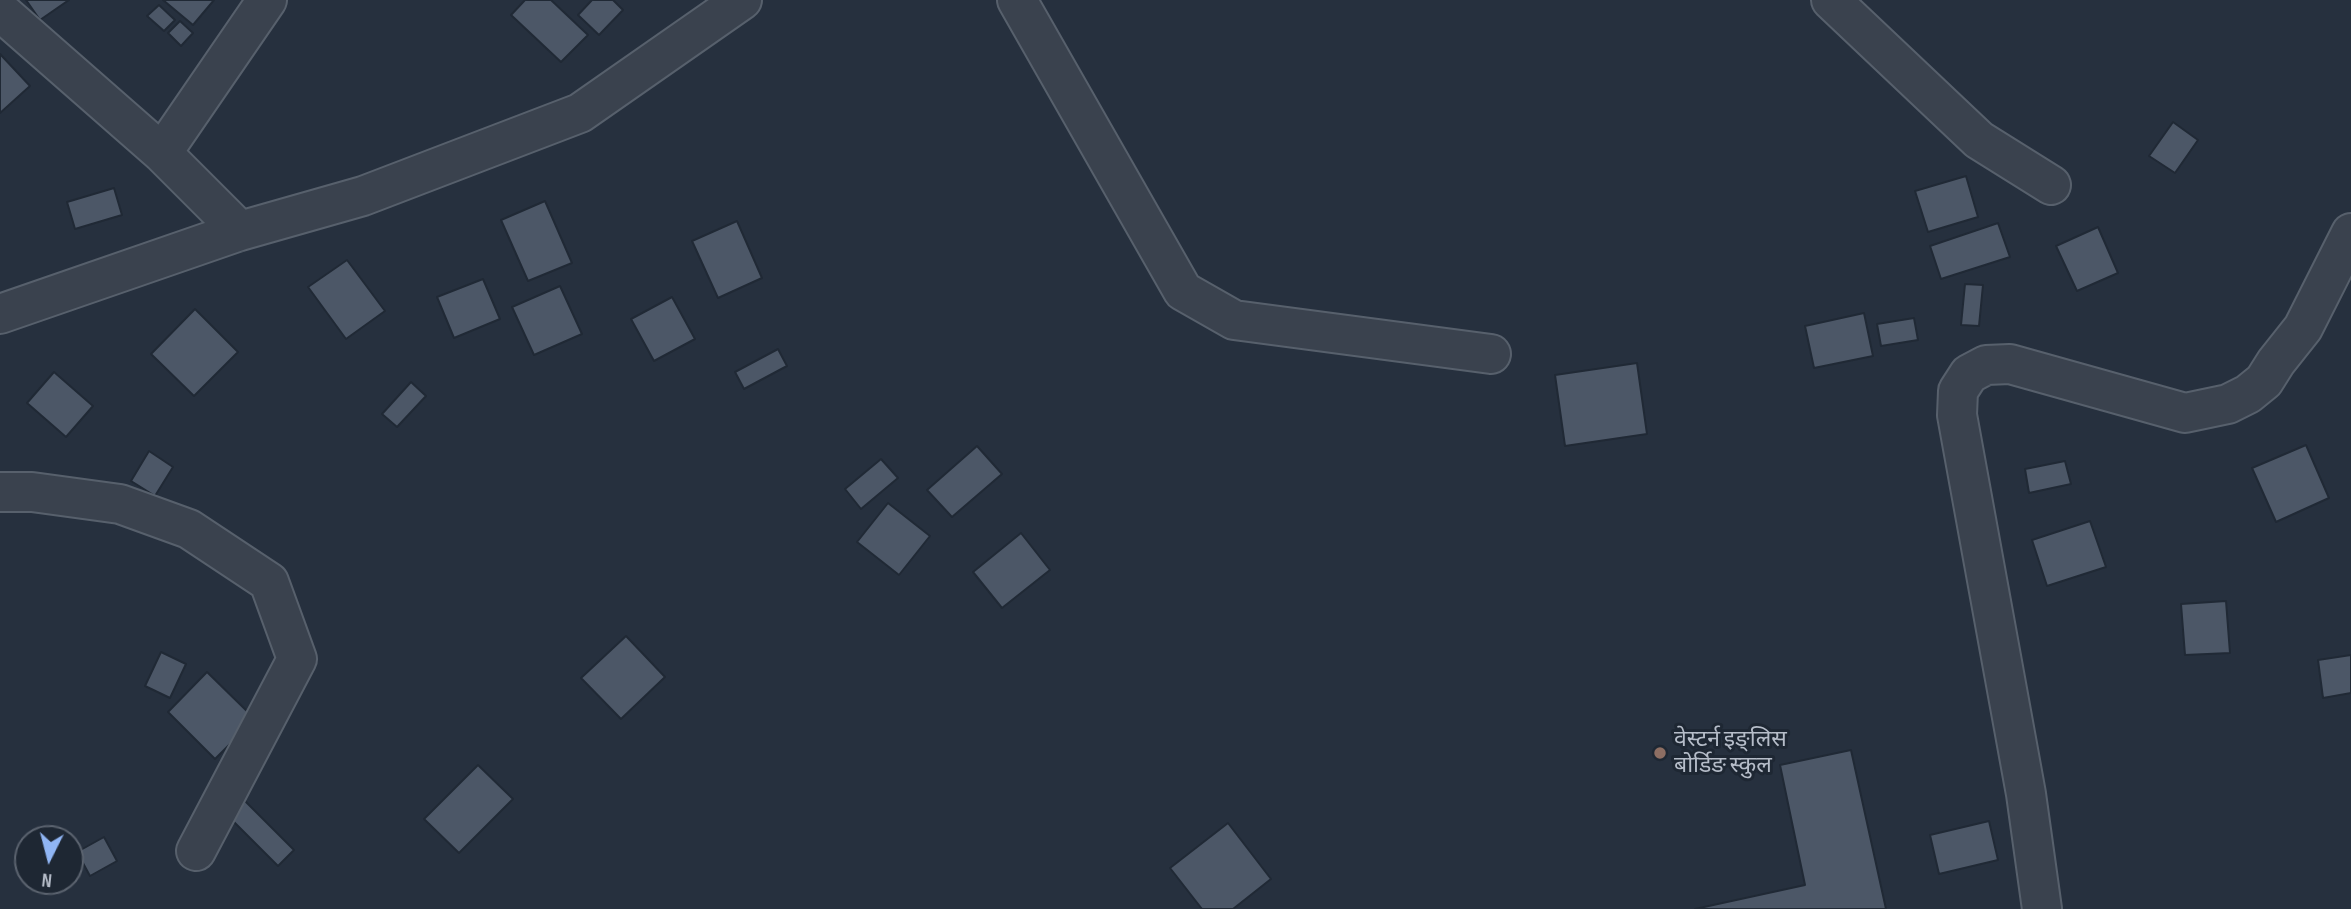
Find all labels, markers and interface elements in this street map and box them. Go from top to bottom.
place label: वेस्टर्न इङ्लिस बोर्डिङ स्कुल [1674,726,1787,780]
marker: वेस्टर्न इङ्लिस बोर्डिङ स्कुल [1652,745,1668,761]
north arrow [14,825,84,895]
text: N [41,867,53,891]

